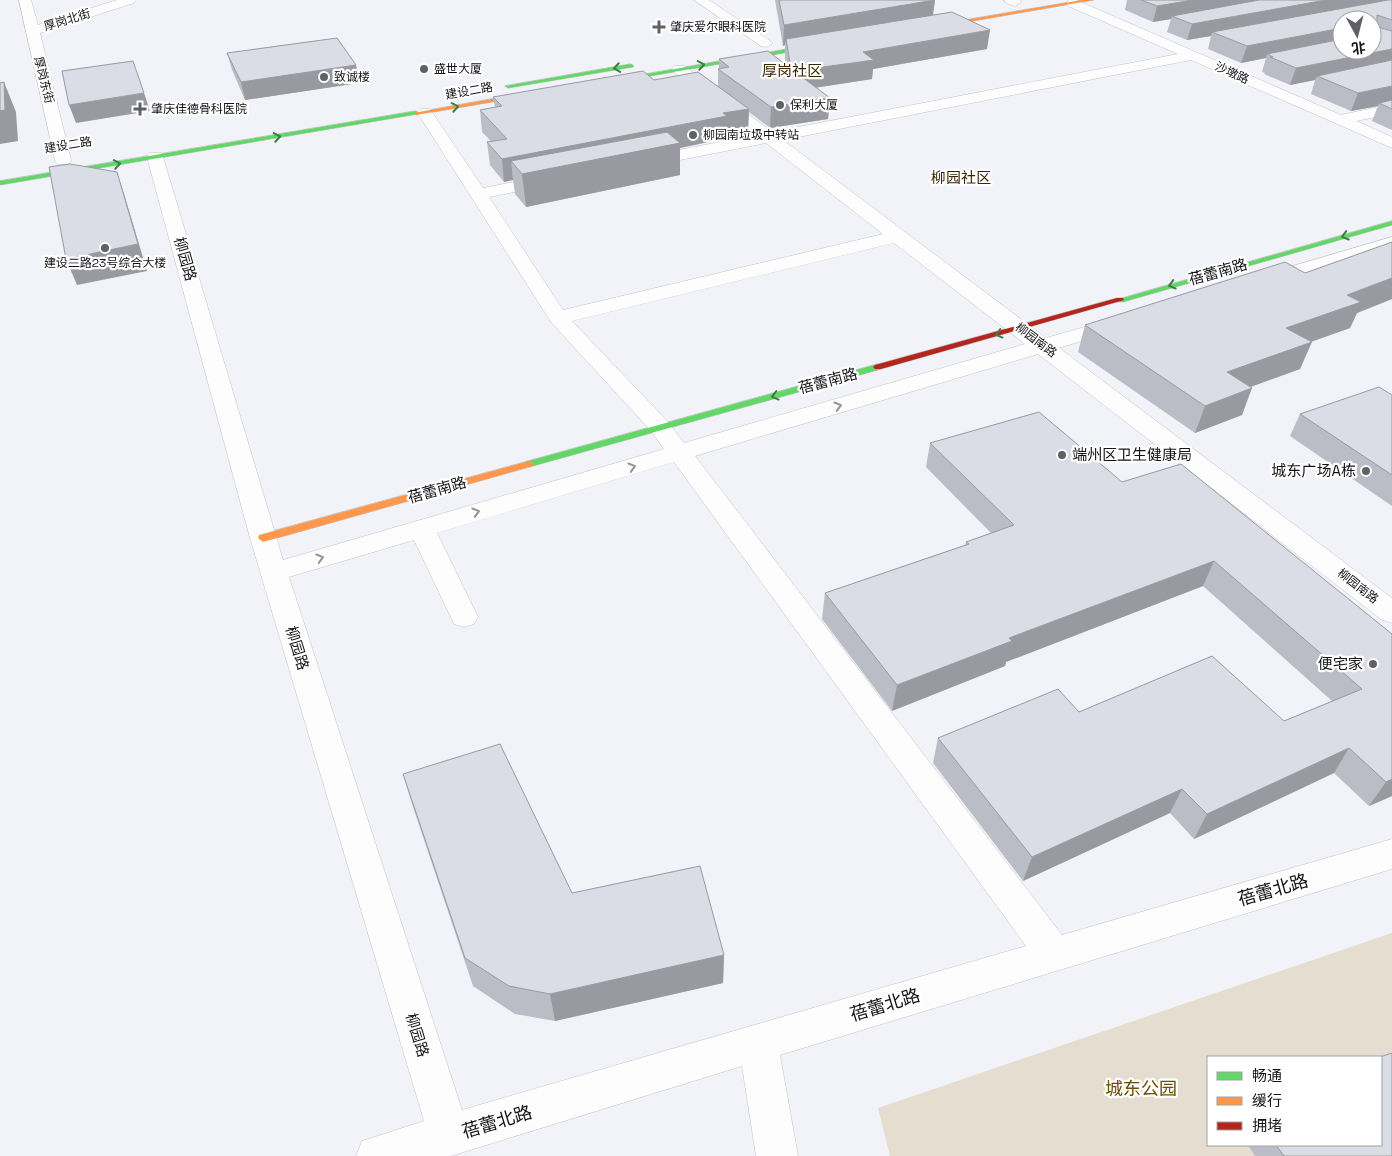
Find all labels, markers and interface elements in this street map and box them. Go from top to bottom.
street label: 厚岗北街 [42,5,92,35]
north arrow [1332,10,1382,60]
place label: 肇庆爱尔眼科医院 [670,19,766,35]
marker: 肇庆爱尔眼科医院 [652,20,666,34]
text: 北 [1351,38,1367,58]
street label: 厚岗东街 [30,55,58,105]
street label: 沙墩路 [1212,58,1252,88]
place label: 盛世大厦 [434,61,482,77]
one-way arrow [697,61,706,71]
district label: 厚岗社区 [762,61,822,80]
one-way arrow [612,62,620,73]
marker: 盛世大厦 [418,63,430,75]
place label: 致诚楼 [334,69,370,85]
marker: 致诚楼 [318,71,330,83]
street label: 建设二路 [444,79,494,103]
place label: 保利大厦 [790,97,838,113]
marker: 保利大厦 [774,99,786,111]
place label: 肇庆佳德骨科医院 [151,101,247,117]
marker: 肇庆佳德骨科医院 [133,102,147,116]
one-way arrow [451,102,459,112]
place label: 柳园南垃圾中转站 [703,127,799,143]
marker: 柳园南垃圾中转站 [687,129,699,141]
one-way arrow [273,132,282,142]
street label: 建设二路 [43,133,93,157]
one-way arrow [113,159,121,169]
district label: 柳园社区 [931,168,991,187]
one-way arrow [1341,230,1350,241]
street label: 柳园路 [170,235,201,283]
marker: 建设二路23号综合大楼 [99,242,111,254]
street label: 蓓蕾南路 [1186,254,1249,289]
place label: 建设二路23号综合大楼 [44,255,166,271]
one-way arrow [1168,280,1177,290]
street label: 柳园南路 [1012,319,1060,361]
one-way arrow [994,328,1003,339]
street label: 蓓蕾南路 [796,364,859,397]
one-way arrow [770,390,779,401]
one-way arrow [834,401,842,411]
place label: 端州区卫生健康局 [1072,445,1192,464]
marker: 端州区卫生健康局 [1056,449,1068,461]
place label: 城东广场A栋 [1272,461,1356,480]
one-way arrow [628,462,636,472]
marker: 城东广场A栋 [1360,465,1372,477]
street label: 蓓蕾南路 [405,472,468,507]
one-way arrow [472,508,480,518]
one-way arrow [316,554,324,564]
street label: 柳园南路 [1334,565,1382,607]
street label: 柳园路 [282,624,313,672]
place label: 便宅家 [1318,654,1363,673]
marker: 便宅家 [1367,658,1379,670]
street label: 蓓蕾北路 [1235,869,1311,910]
street label: 蓓蕾北路 [847,983,923,1026]
street label: 柳园路 [402,1011,433,1059]
legend [1207,1056,1382,1146]
text: 畅通 [1252,1066,1282,1085]
park label: 城东公园 [1105,1077,1177,1100]
text: 缓行 [1252,1091,1282,1110]
street label: 蓓蕾北路 [459,1100,535,1143]
text: 拥堵 [1252,1116,1282,1135]

